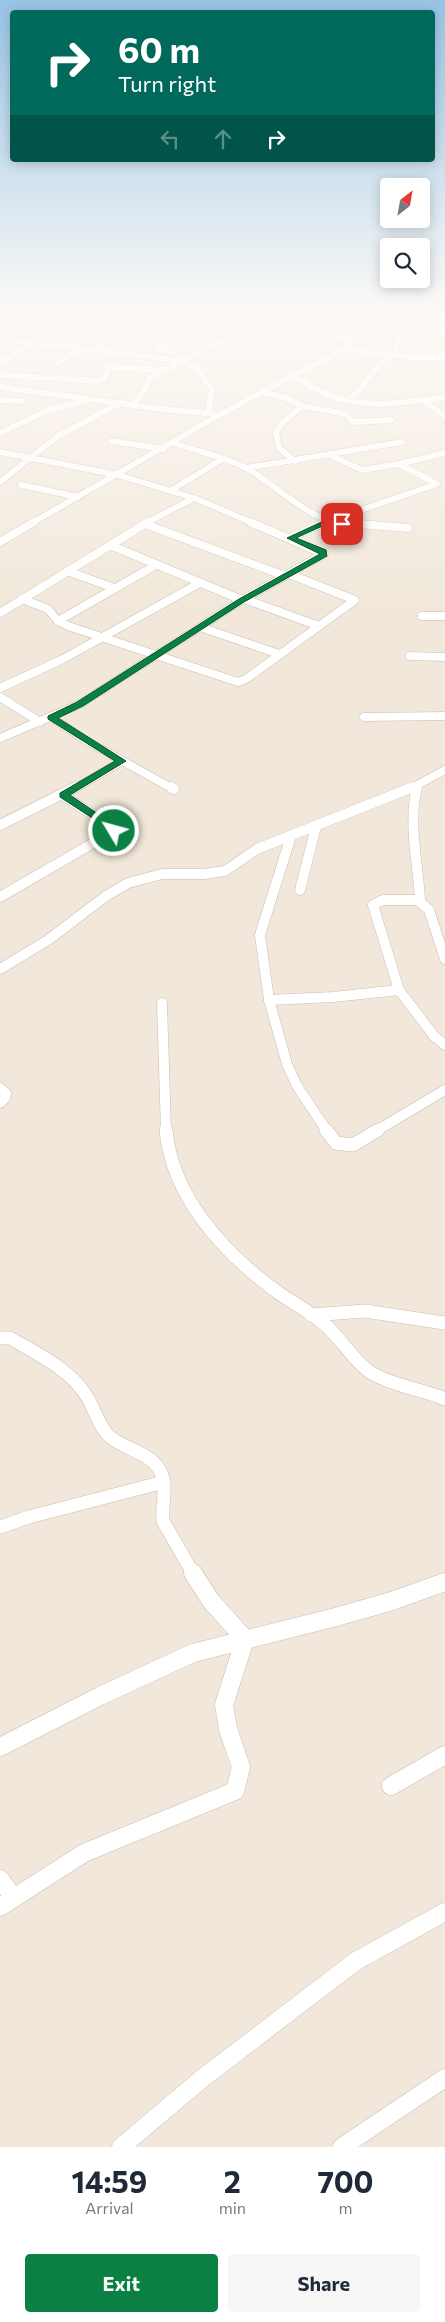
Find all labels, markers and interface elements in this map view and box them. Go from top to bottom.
text: 60 m [118,27,200,70]
icon: right [35,30,100,95]
text: Turn right [118,70,216,97]
icon: left [156,125,184,153]
icon: ahead [209,125,237,153]
icon: right [262,125,290,153]
north arrow [380,178,430,228]
map controls [380,178,430,288]
button: search [380,238,430,288]
pin [321,503,363,545]
icon: arrive [328,510,356,538]
position arrow [87,804,139,856]
text: 14:59 [71,2162,147,2199]
text: 2 [224,2162,241,2199]
text: 700 [317,2162,374,2199]
text: Arrival [85,2198,134,2217]
text: min [219,2198,246,2217]
text: m [338,2198,352,2217]
button: Exit [25,2254,218,2312]
button: Share [228,2254,420,2312]

